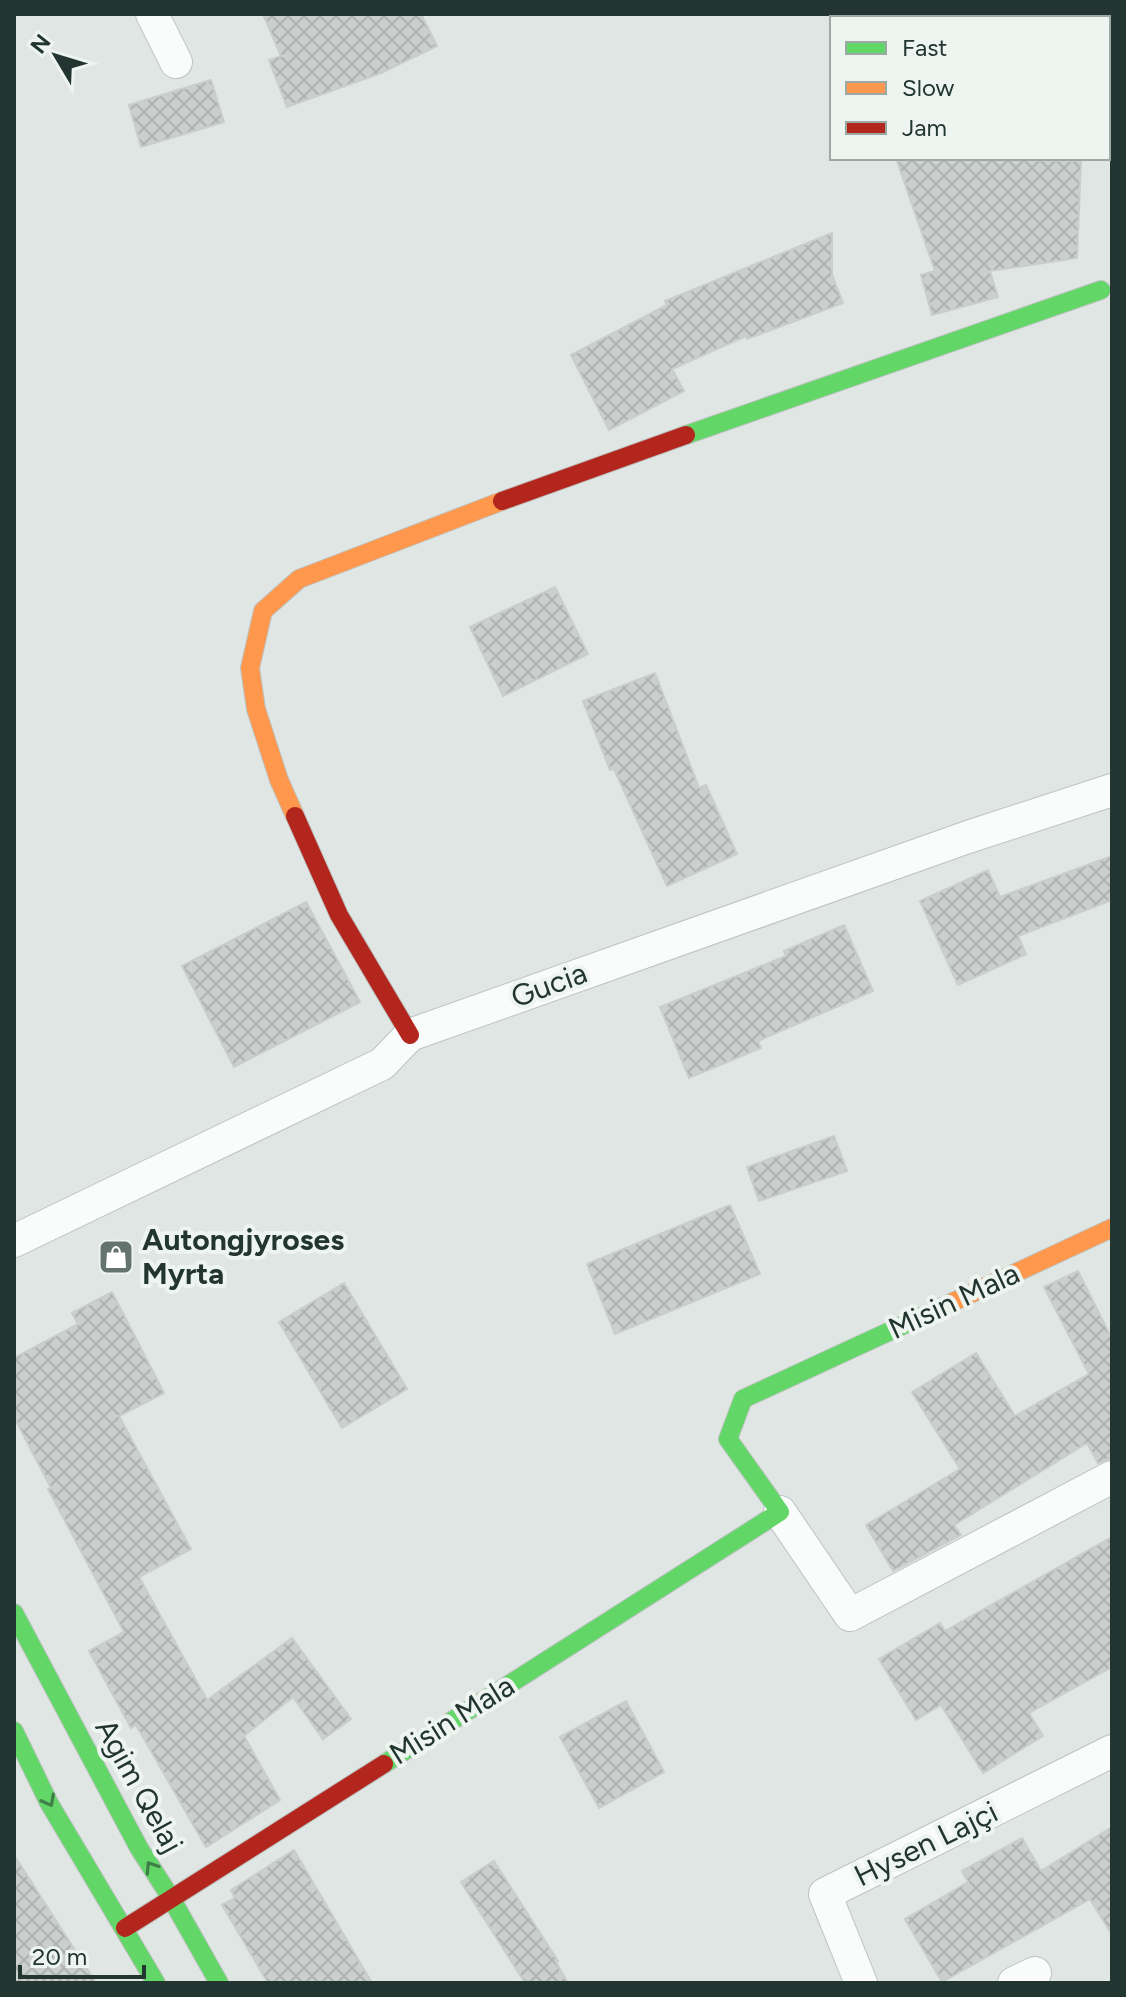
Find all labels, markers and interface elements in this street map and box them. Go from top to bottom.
north arrow [16,16,96,96]
legend [830,16,1110,160]
text: N [25,29,57,59]
text: Fast [902,33,947,62]
text: Slow [902,73,955,102]
text: Jam [902,113,947,142]
street label: Gucia [506,954,592,1015]
place label: Autongjyroses Myrta [142,1221,344,1292]
shop icon: Autongjyroses Myrta [97,1238,135,1276]
street label: Misin Mala [883,1254,1025,1347]
street label: Misin Mala [383,1667,521,1772]
street label: Agim Qelaj [88,1712,191,1859]
one-way arrow [39,1792,55,1807]
street label: Hysen Lajçi [848,1793,1004,1894]
one-way arrow [146,1862,161,1876]
scale bar [20,1929,144,1979]
text: 20 m [32,1942,87,1971]

